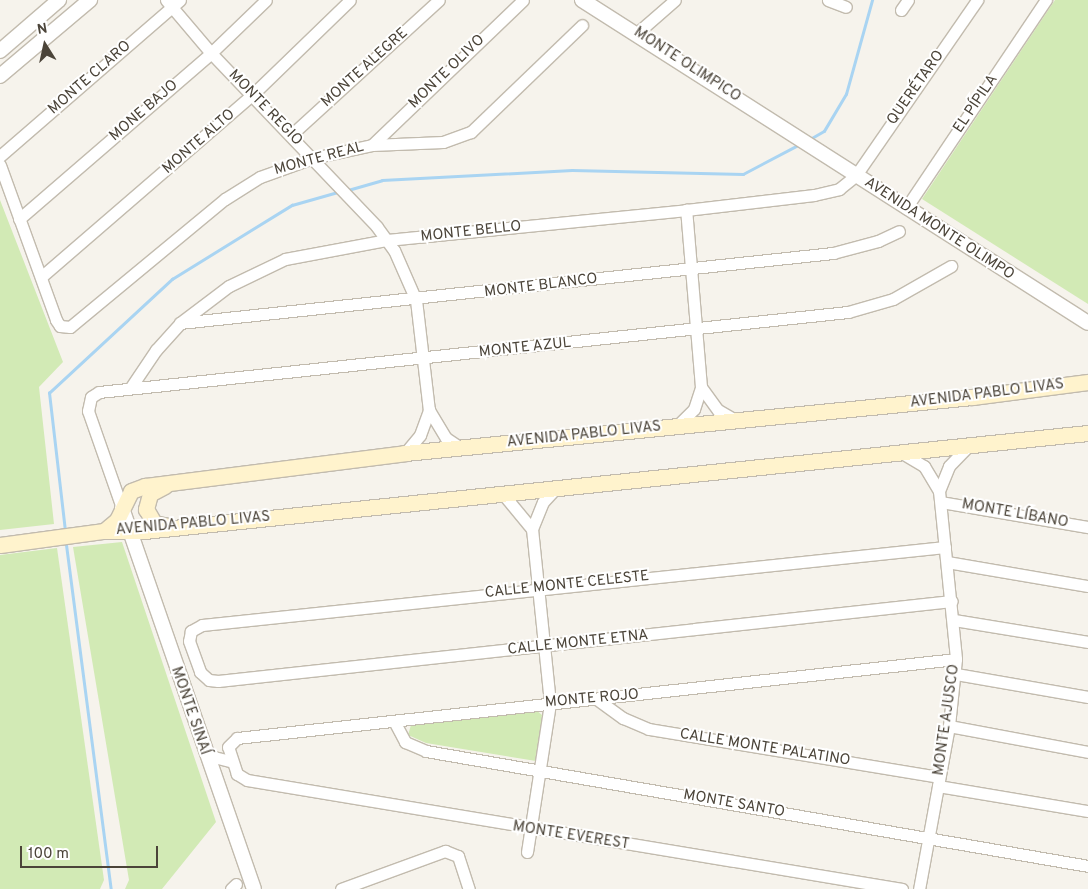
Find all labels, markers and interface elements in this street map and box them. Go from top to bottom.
north arrow [20,20,70,70]
text: N [36,20,49,39]
street label: MONTE ALEGRE [318,24,412,112]
street label: MONTE OLIMPICO [630,24,744,106]
street label: MONTE OLIVO [405,31,489,113]
street label: MONTE CLARO [45,37,135,119]
street label: QUERÉTARO [884,47,948,129]
street label: MONTE REGIO [224,66,306,150]
street label: EL PÍPILA [950,71,1002,137]
street label: MONE BAJO [106,76,182,146]
street label: MONTE ALTO [159,105,239,179]
street label: MONTE REAL [272,138,366,180]
street label: AVENIDA MONTE OLIMPO [860,174,1018,284]
street label: MONTE BELLO [420,218,522,246]
street label: MONTE BLANCO [483,270,599,302]
street label: MONTE AZUL [478,334,572,362]
street label: AVENIDA PABLO LIVAS [909,376,1065,412]
street label: AVENIDA PABLO LIVAS [506,418,662,452]
street label: MONTE LÍBANO [960,496,1070,532]
street label: AVENIDA PABLO LIVAS [115,508,271,540]
street label: CALLE MONTE CELESTE [484,567,650,603]
street label: CALLE MONTE ETNA [507,627,649,659]
street label: MONTE AJUSCO [930,663,964,777]
street label: MONTE SINAÍ [166,664,214,758]
street label: MONTE ROJO [544,686,640,712]
street label: CALLE MONTE PALATINO [678,726,852,770]
street label: MONTE SANTO [682,786,786,822]
street label: MONTE EVEREST [511,818,631,854]
scale bar [22,836,160,868]
text: 100 m [28,845,69,864]

